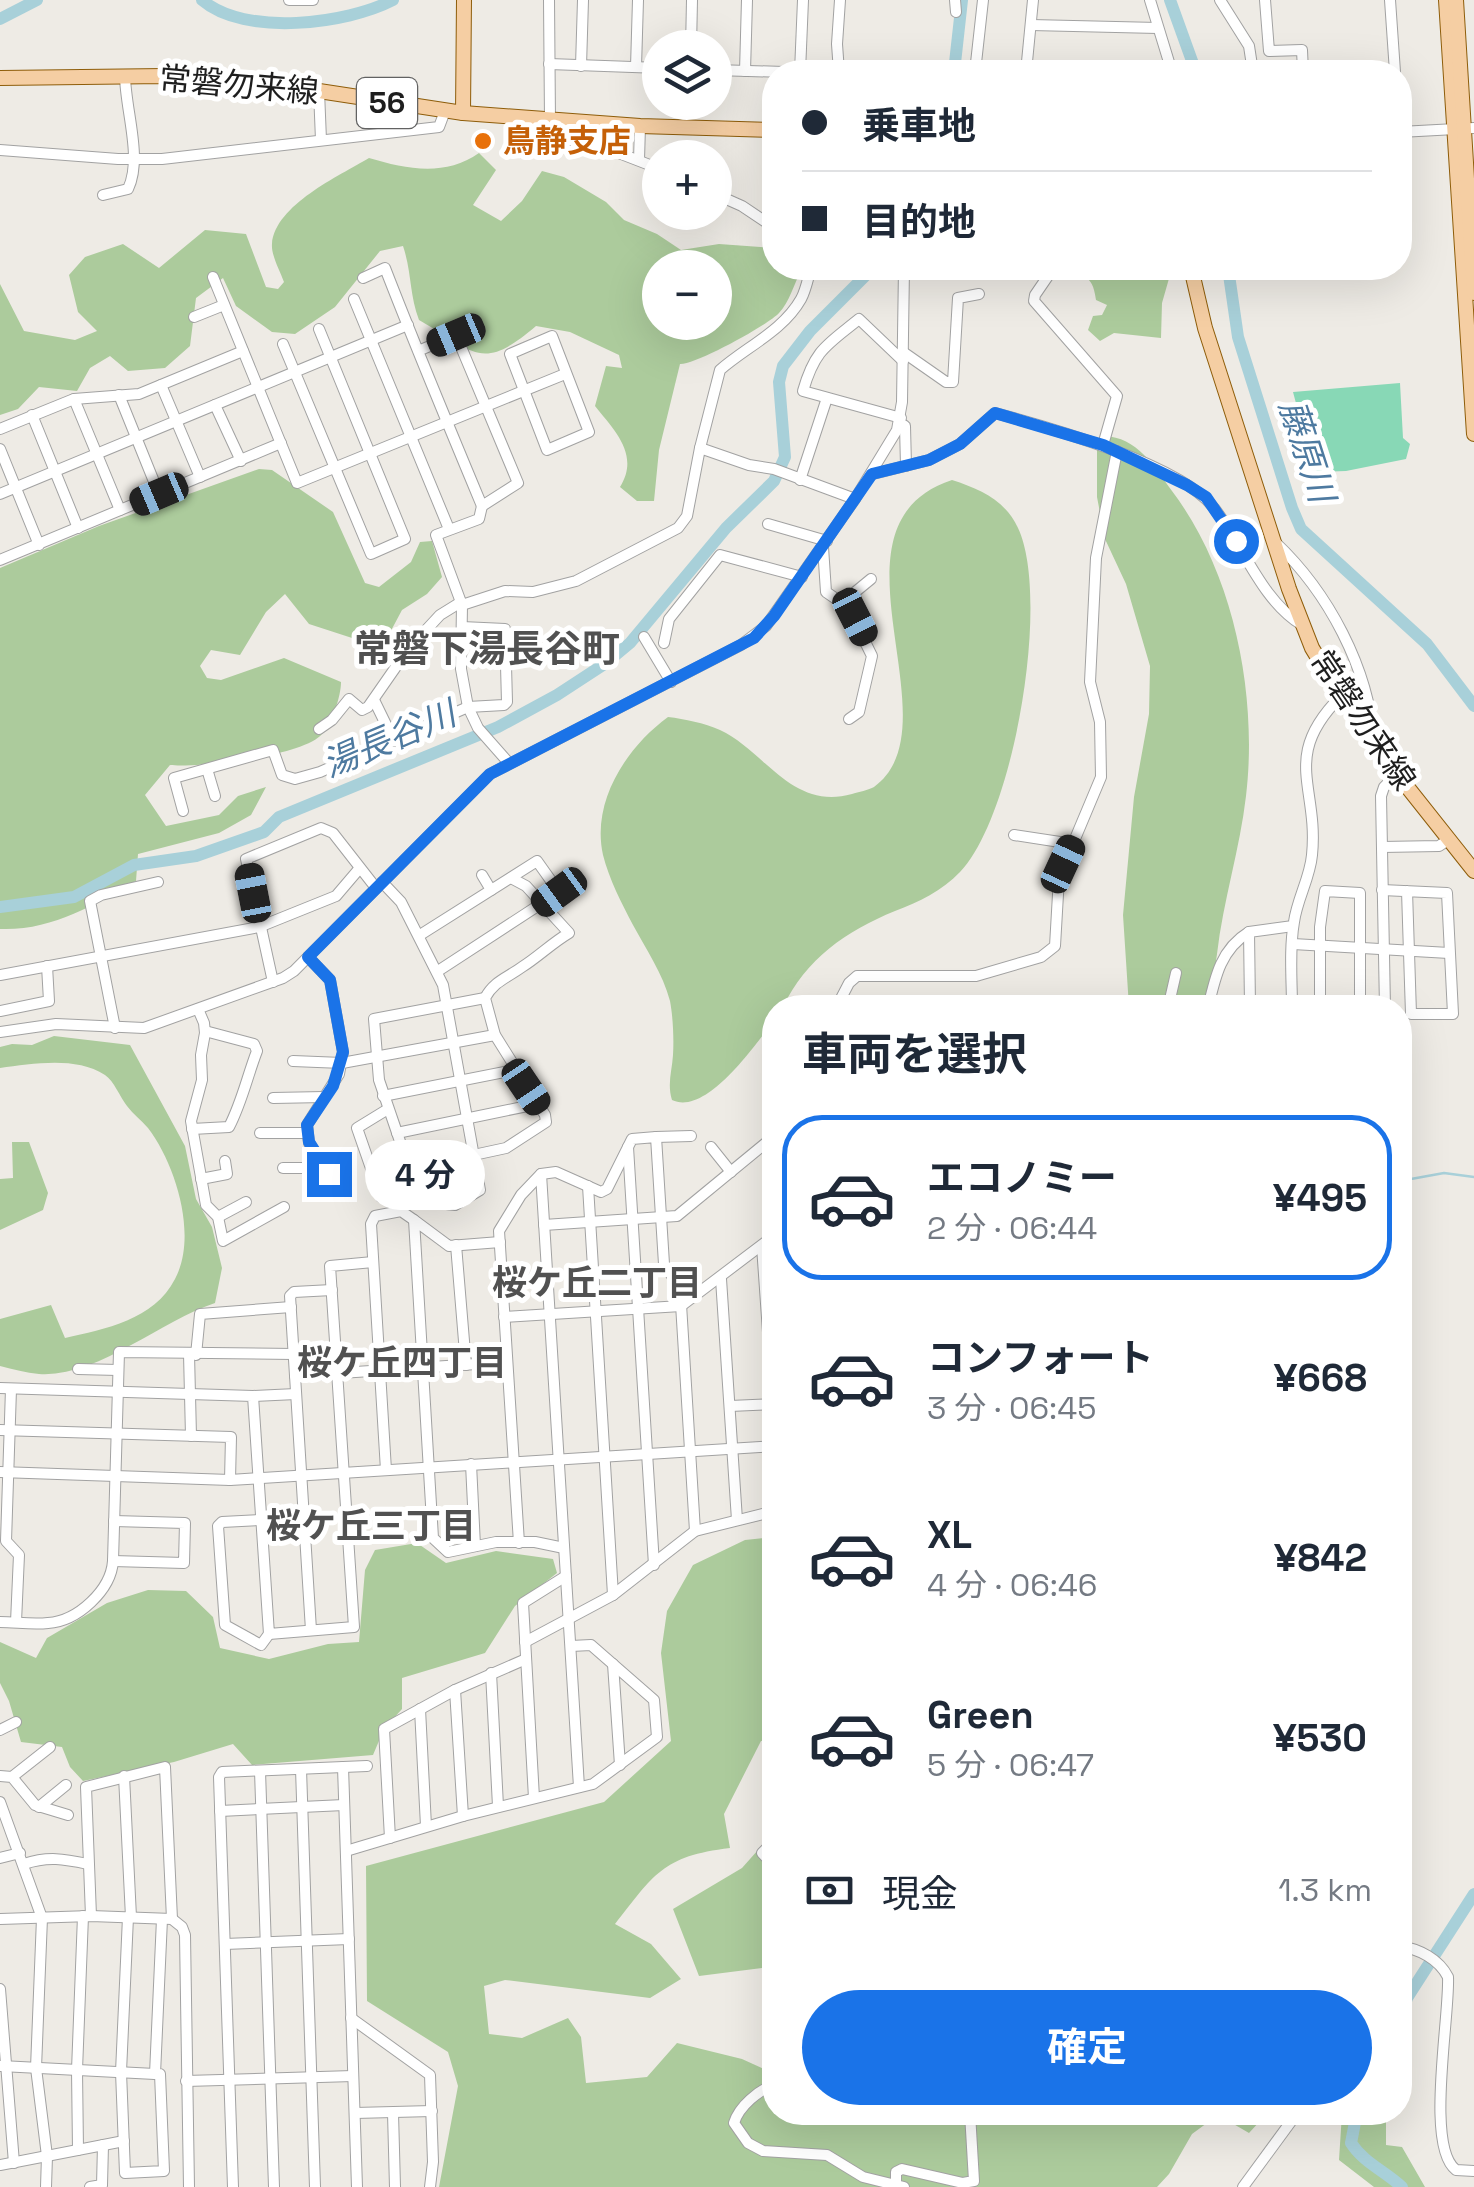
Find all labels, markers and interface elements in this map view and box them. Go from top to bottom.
map controls [642,30,732,340]
button: layers [642,30,732,120]
street label: 常磐勿来線 [158,58,320,112]
road number: 56 [357,78,417,128]
text: 乗車地 [862,102,976,150]
place label: 鳥静支店 [503,121,631,161]
marker: 鳥静支店 [472,130,494,152]
button: + [642,140,732,230]
text: 目的地 [862,198,976,246]
button: − [642,250,732,340]
car [423,309,489,361]
water label: 藤原川 [1270,394,1345,512]
car [126,468,192,520]
route start [1214,519,1259,564]
car [828,583,882,651]
district label: 常磐下湯長谷町 [354,625,620,673]
street label: 常磐勿来線 [1302,642,1424,798]
water label: 湯長谷川 [316,690,466,787]
car [1037,830,1089,898]
car [233,861,273,925]
car [526,862,592,922]
text: 車両を選択 [802,1026,1027,1083]
car [497,1054,555,1120]
callout: 4 分 [364,1139,484,1209]
route end [307,1152,352,1197]
icon: car [807,1153,897,1243]
text: エコノミー [927,1154,1117,1202]
text: 4 分 [395,1155,455,1195]
text: ¥495 [1273,1174,1367,1222]
text: 2 分 · 06:44 [927,1208,1097,1248]
district label: 桜ケ丘二丁目 [492,1261,702,1305]
icon: car [807,1333,897,1423]
text: コンフォート [927,1334,1154,1382]
district label: 桜ケ丘四丁目 [297,1341,507,1385]
text: ¥668 [1274,1354,1367,1402]
text: 3 分 · 06:45 [927,1388,1096,1428]
district label: 桜ケ丘三丁目 [266,1504,476,1548]
text: XL [927,1511,972,1559]
icon: car [807,1513,897,1603]
text: ¥842 [1274,1534,1367,1582]
text: 4 分 · 06:46 [927,1565,1097,1605]
text: Green [927,1691,1034,1739]
icon: car [807,1693,897,1783]
text: ¥530 [1273,1714,1367,1762]
text: 5 分 · 06:47 [927,1745,1094,1785]
icon: cash [802,1863,857,1918]
text: 現金 [882,1870,958,1918]
text: 1.3 km [1278,1870,1372,1910]
button: 確定 [802,1990,1372,2105]

